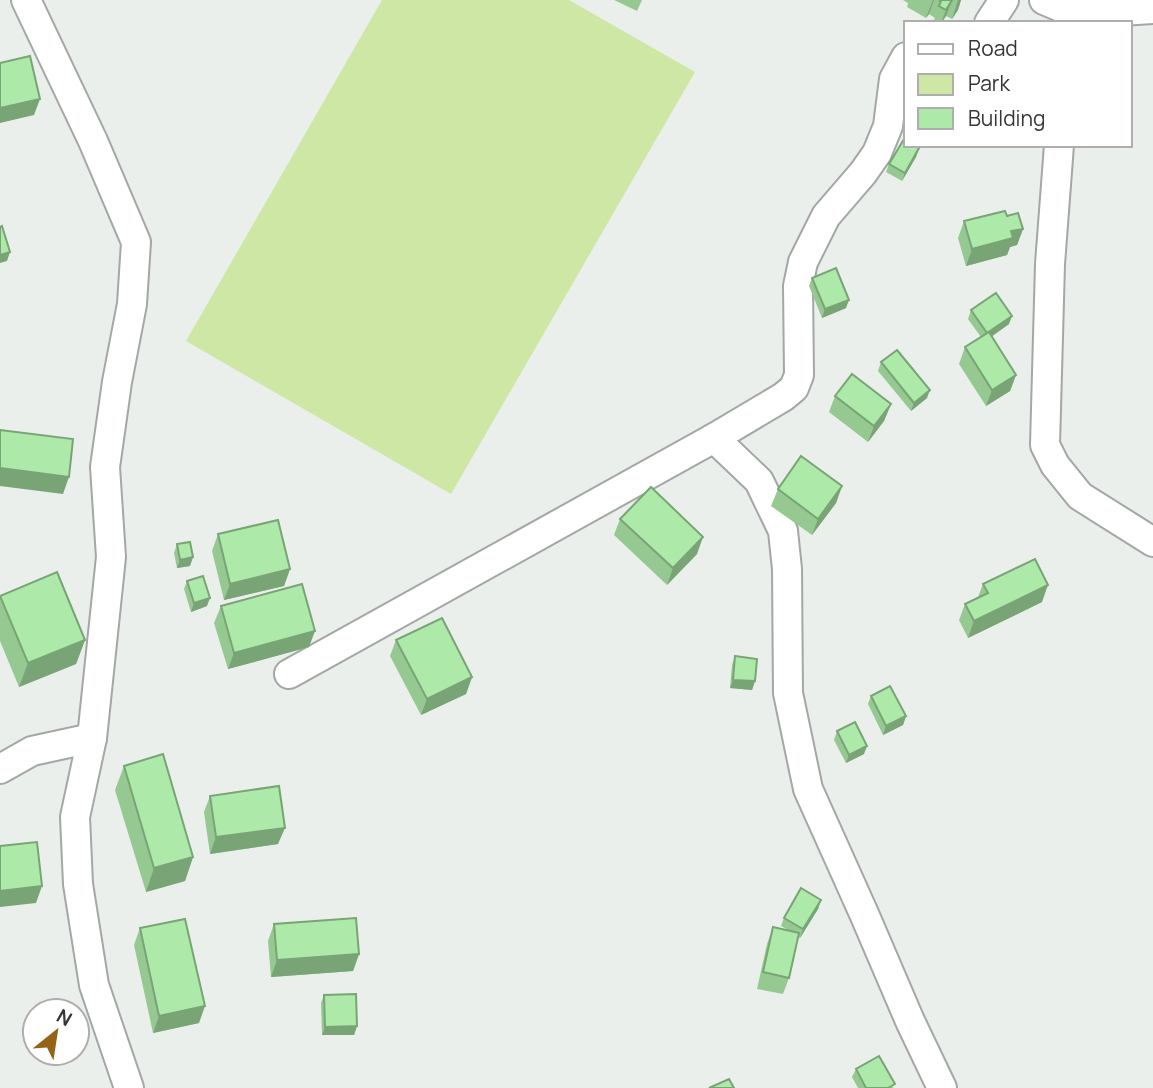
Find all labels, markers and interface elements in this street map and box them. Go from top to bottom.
legend [904,21,1132,147]
text: Road [968,34,1018,62]
text: Park [968,69,1010,97]
text: Building [968,104,1045,132]
north arrow [21,997,91,1067]
text: N [52,1003,77,1032]

